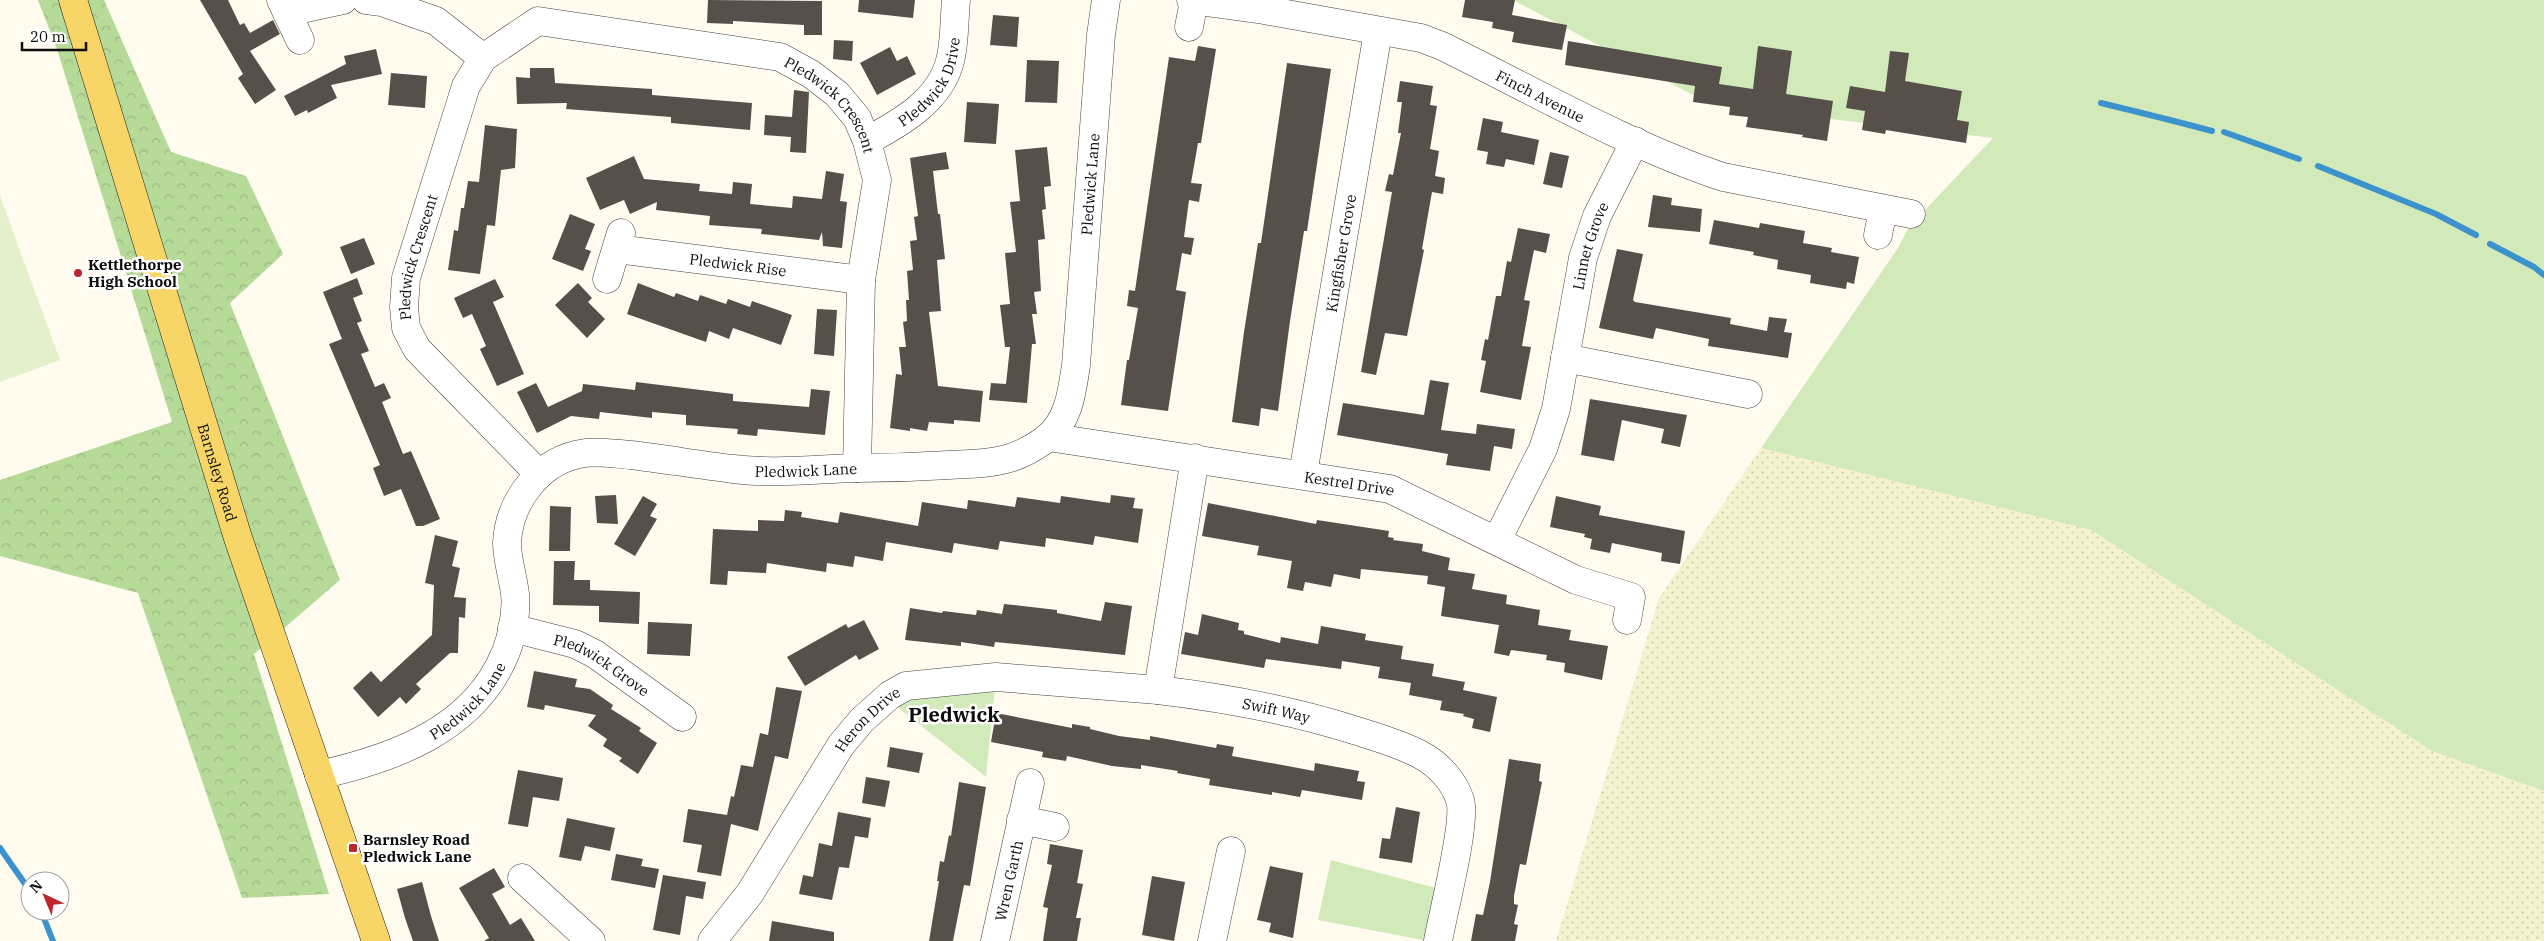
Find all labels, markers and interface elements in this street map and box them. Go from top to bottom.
scale bar [22,20,86,52]
text: 20 m [30,27,66,46]
street label: Pledwick Drive [894,36,963,130]
street label: Pledwick Crescent [781,52,879,155]
street label: Finch Avenue [1493,65,1588,126]
street label: Pledwick Lane [1076,132,1103,236]
street label: Pledwick Crescent [394,192,441,321]
street label: Kingfisher Grove [1321,193,1360,314]
street label: Linnet Grove [1568,198,1612,291]
street label: Pledwick Rise [688,249,788,280]
place label: Kettlethorpe High School [88,255,182,291]
marker: Kettlethorpe High School [72,267,84,279]
street label: Barnsley Road [194,421,242,524]
street label: Pledwick Lane [754,458,857,481]
street label: Kestrel Drive [1303,467,1398,500]
street label: Pledwick Grove [552,629,653,700]
street label: Pledwick Lane [426,659,509,744]
street label: Heron Drive [830,682,903,755]
street label: Swift Way [1241,693,1312,727]
district label: Pledwick [908,701,1000,728]
place label: Barnsley Road Pledwick Lane [363,830,471,866]
street label: Wren Garth [990,838,1027,923]
marker: Barnsley Road Pledwick Lane [347,842,359,854]
north arrow [20,871,70,921]
text: N [26,876,46,897]

